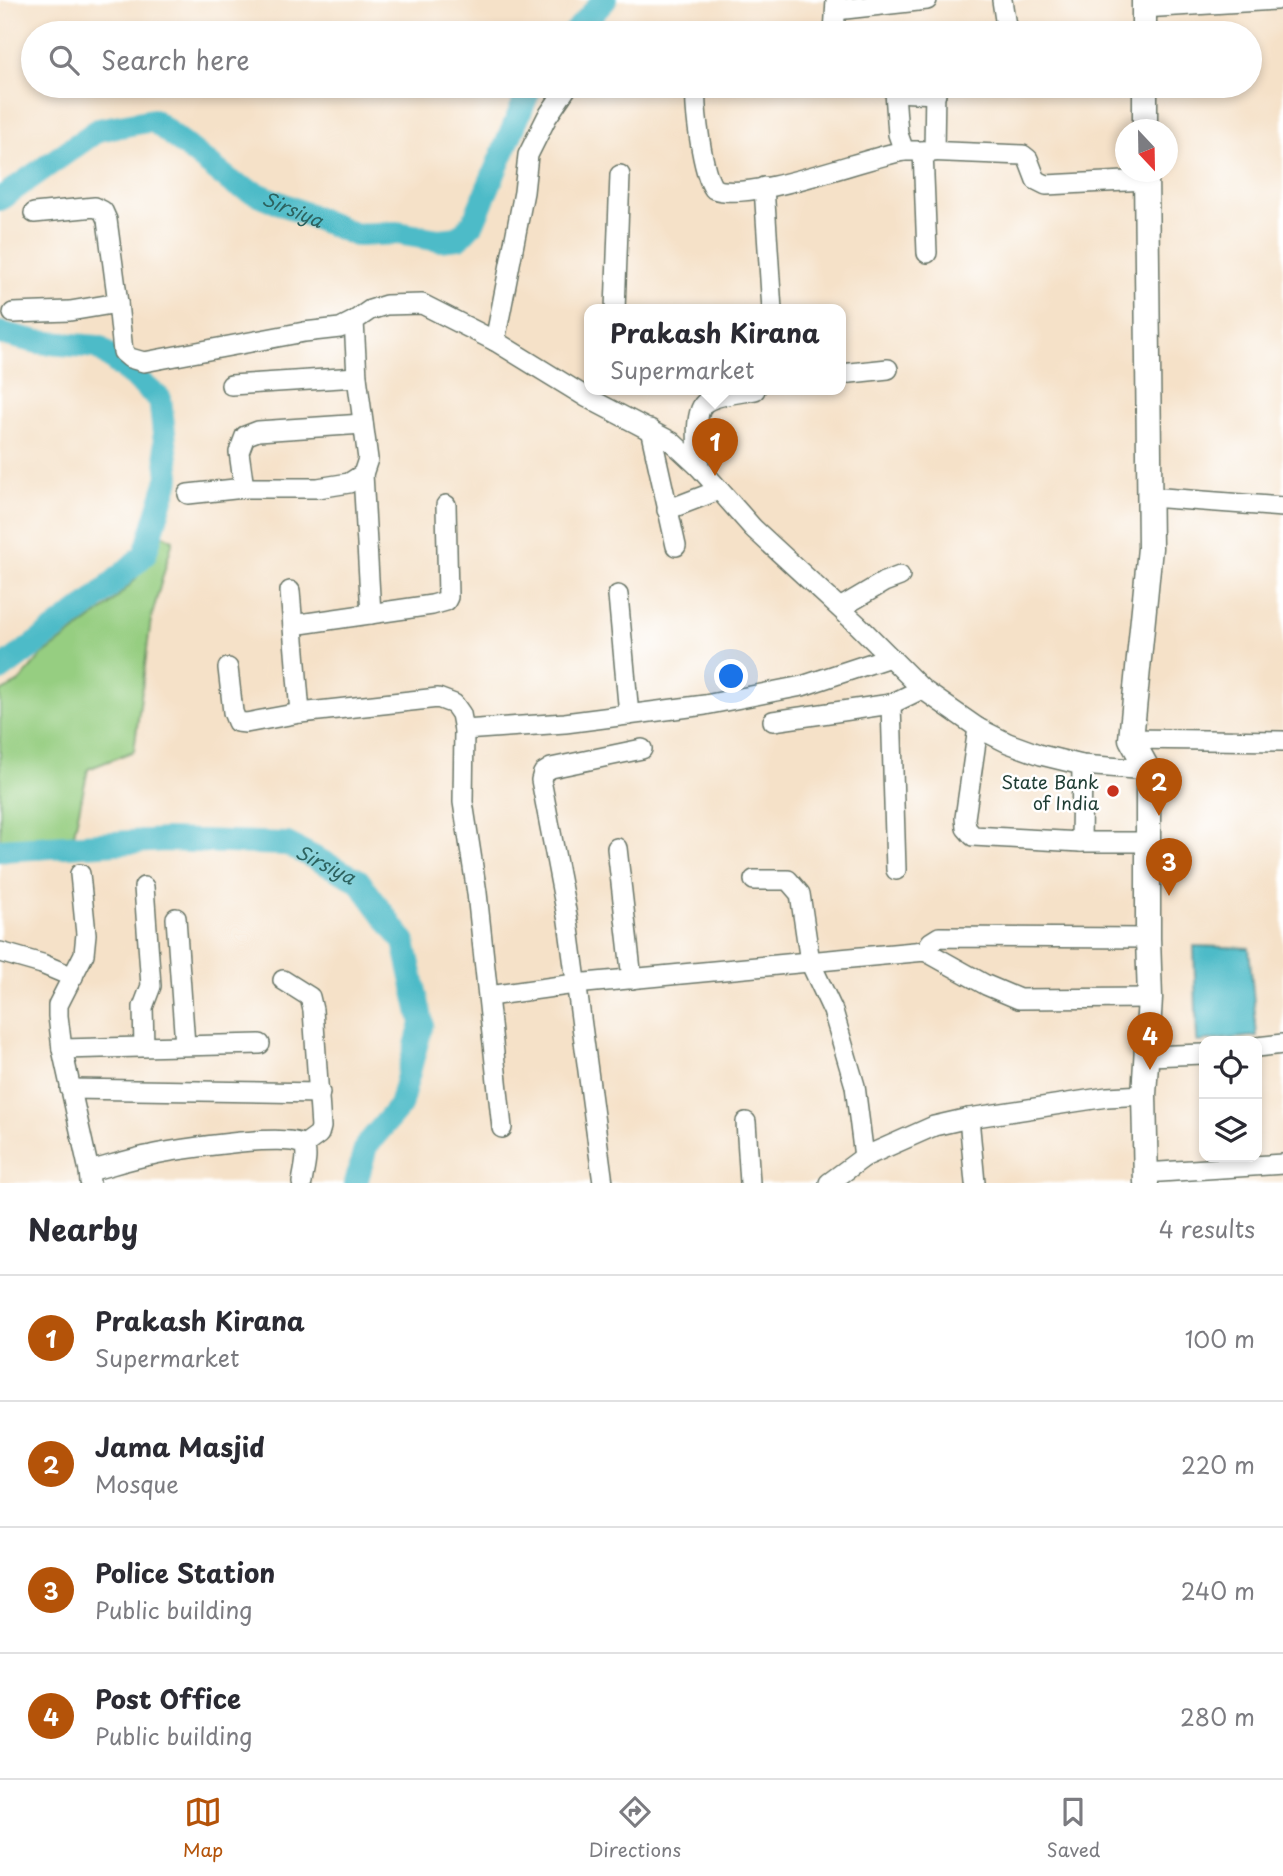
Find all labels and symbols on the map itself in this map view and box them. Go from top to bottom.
north arrow [1115,119,1178,182]
water label: Sirsiya [258,184,329,234]
pin: 1 [692,418,738,476]
your location [714,659,748,693]
pin: 2 [1136,758,1182,816]
place label: State Bank of India [1001,768,1100,816]
marker: State Bank of India [1105,783,1121,799]
water label: Sirsiya [291,837,361,891]
pin: 3 [1146,838,1192,896]
pin: 4 [1127,1012,1173,1070]

